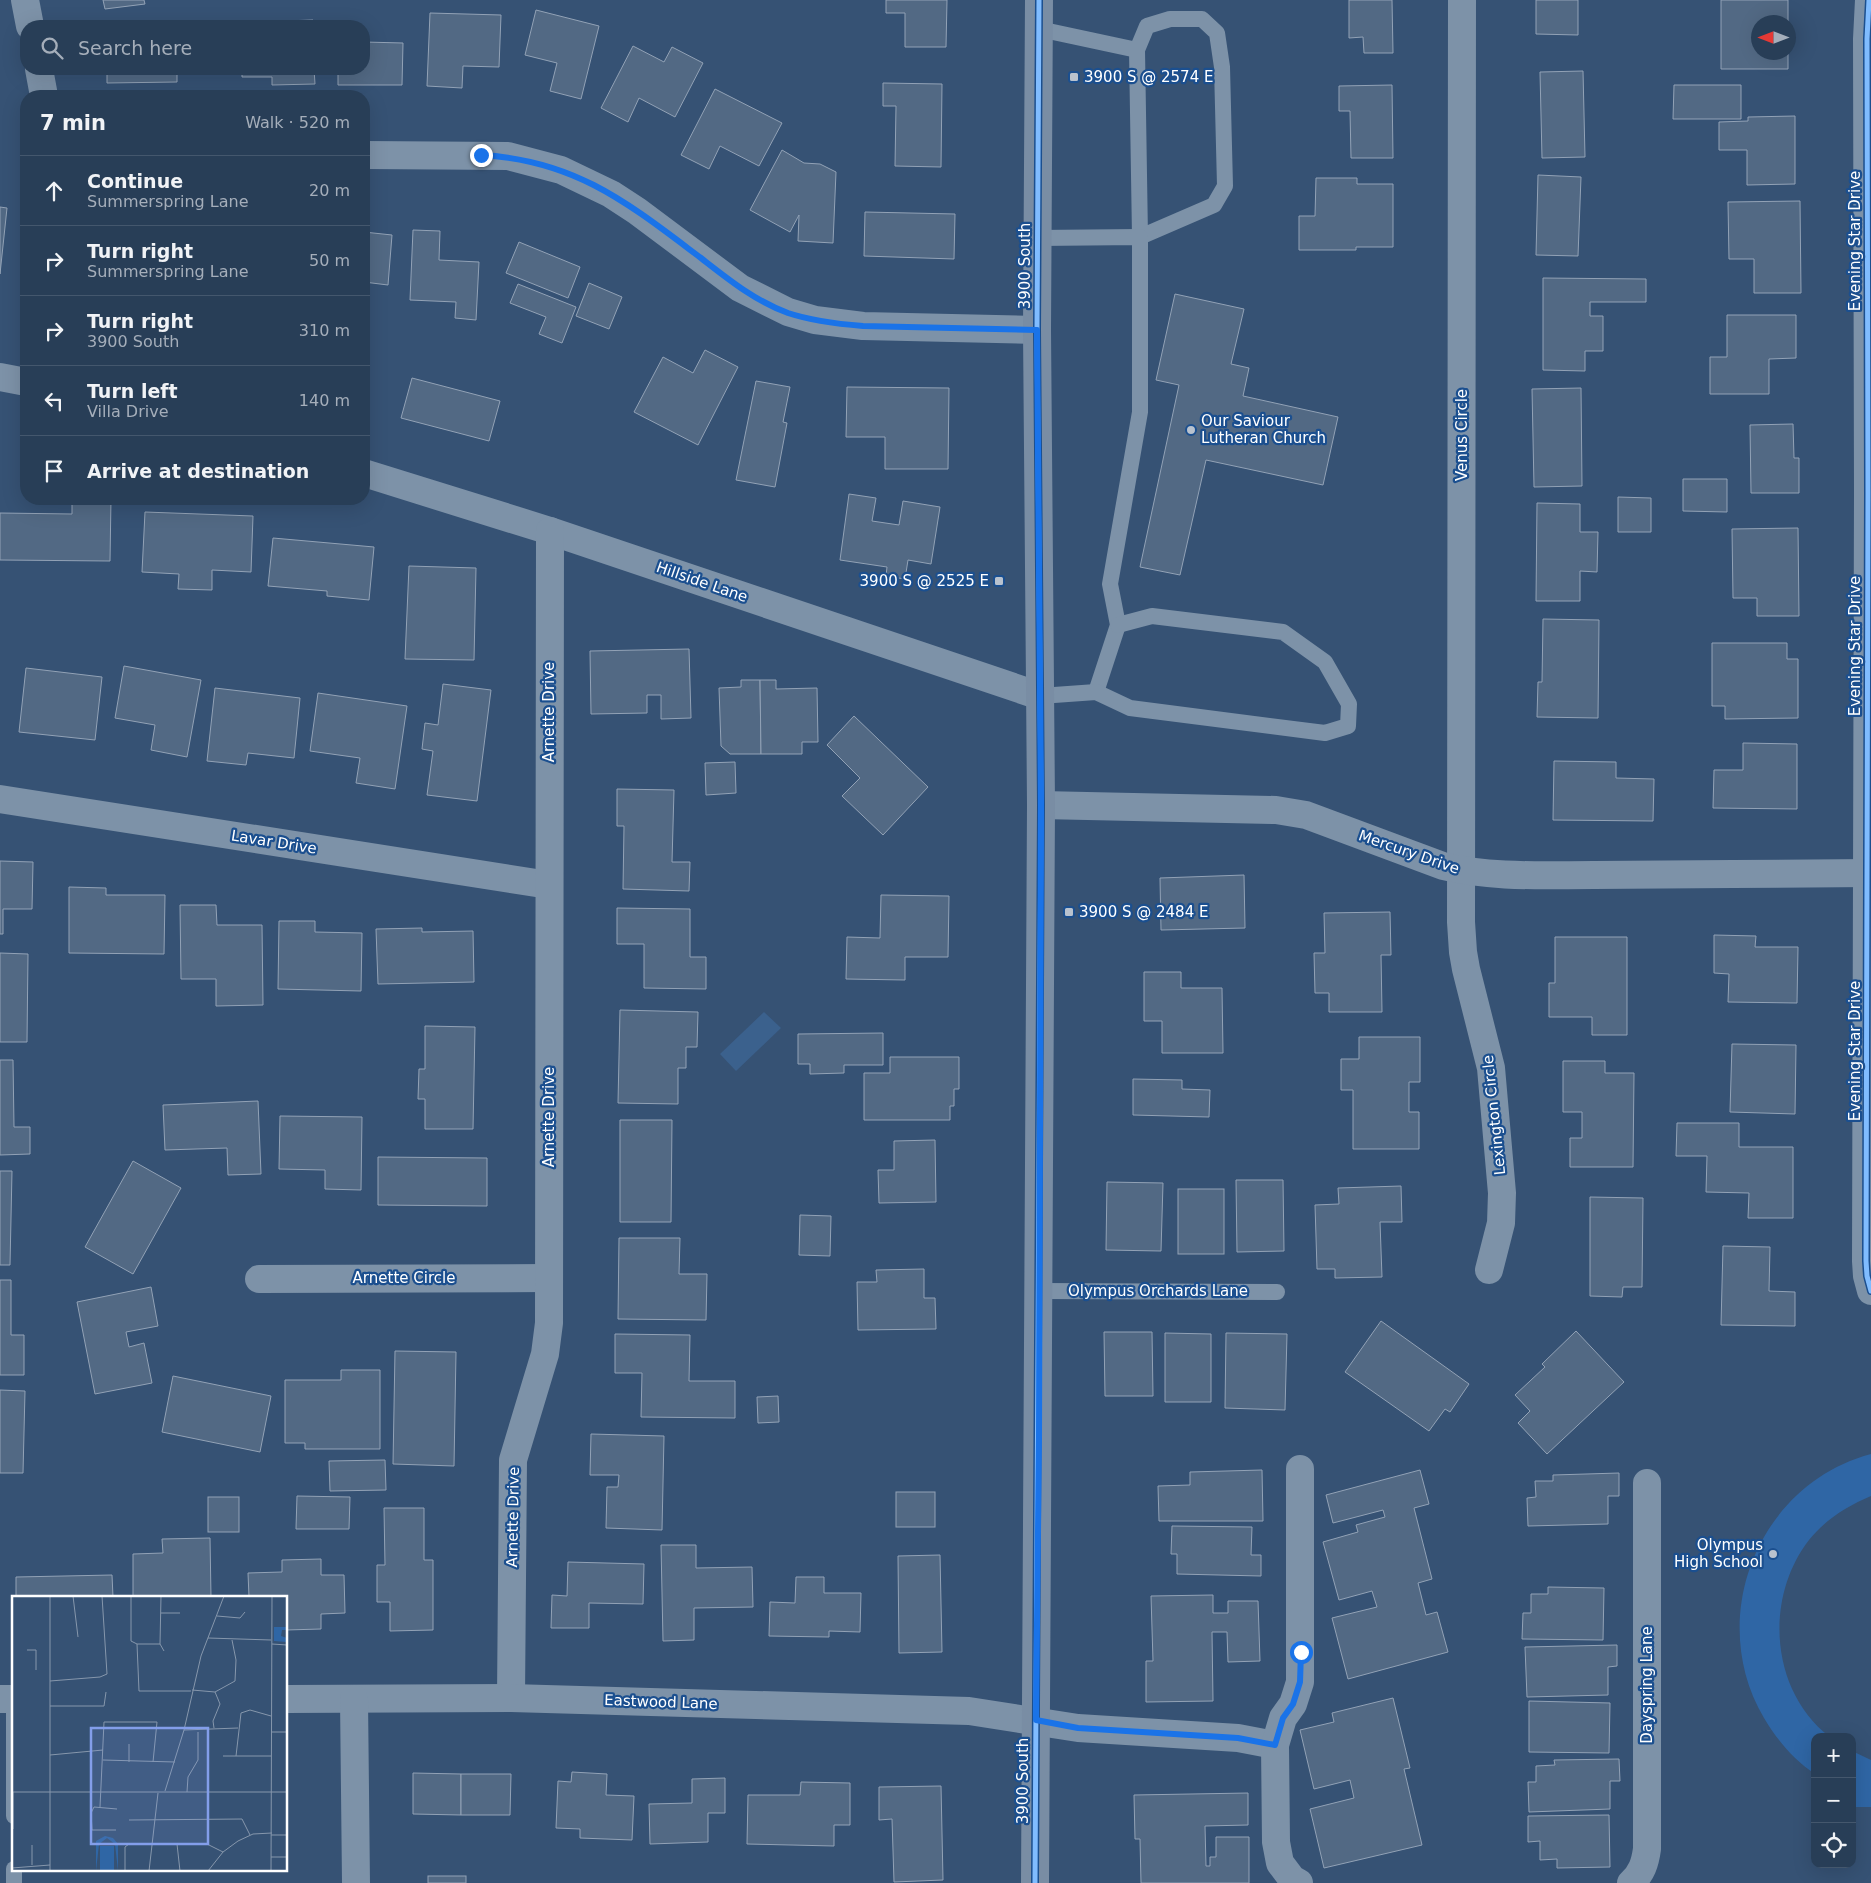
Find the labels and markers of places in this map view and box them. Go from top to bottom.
place label: 3900 S @ 2574 E [1084,68,1213,86]
marker: 3900 S @ 2574 E [1068,71,1080,83]
place label: Our Saviour Lutheran Church [1201,412,1326,447]
marker: Our Saviour Lutheran Church [1185,424,1197,436]
place label: 3900 S @ 2525 E [860,572,989,590]
marker: 3900 S @ 2525 E [993,575,1005,587]
place label: 3900 S @ 2484 E [1079,903,1208,921]
marker: 3900 S @ 2484 E [1063,906,1075,918]
place label: Olympus High School [1674,1536,1763,1571]
marker: Olympus High School [1767,1548,1779,1560]

